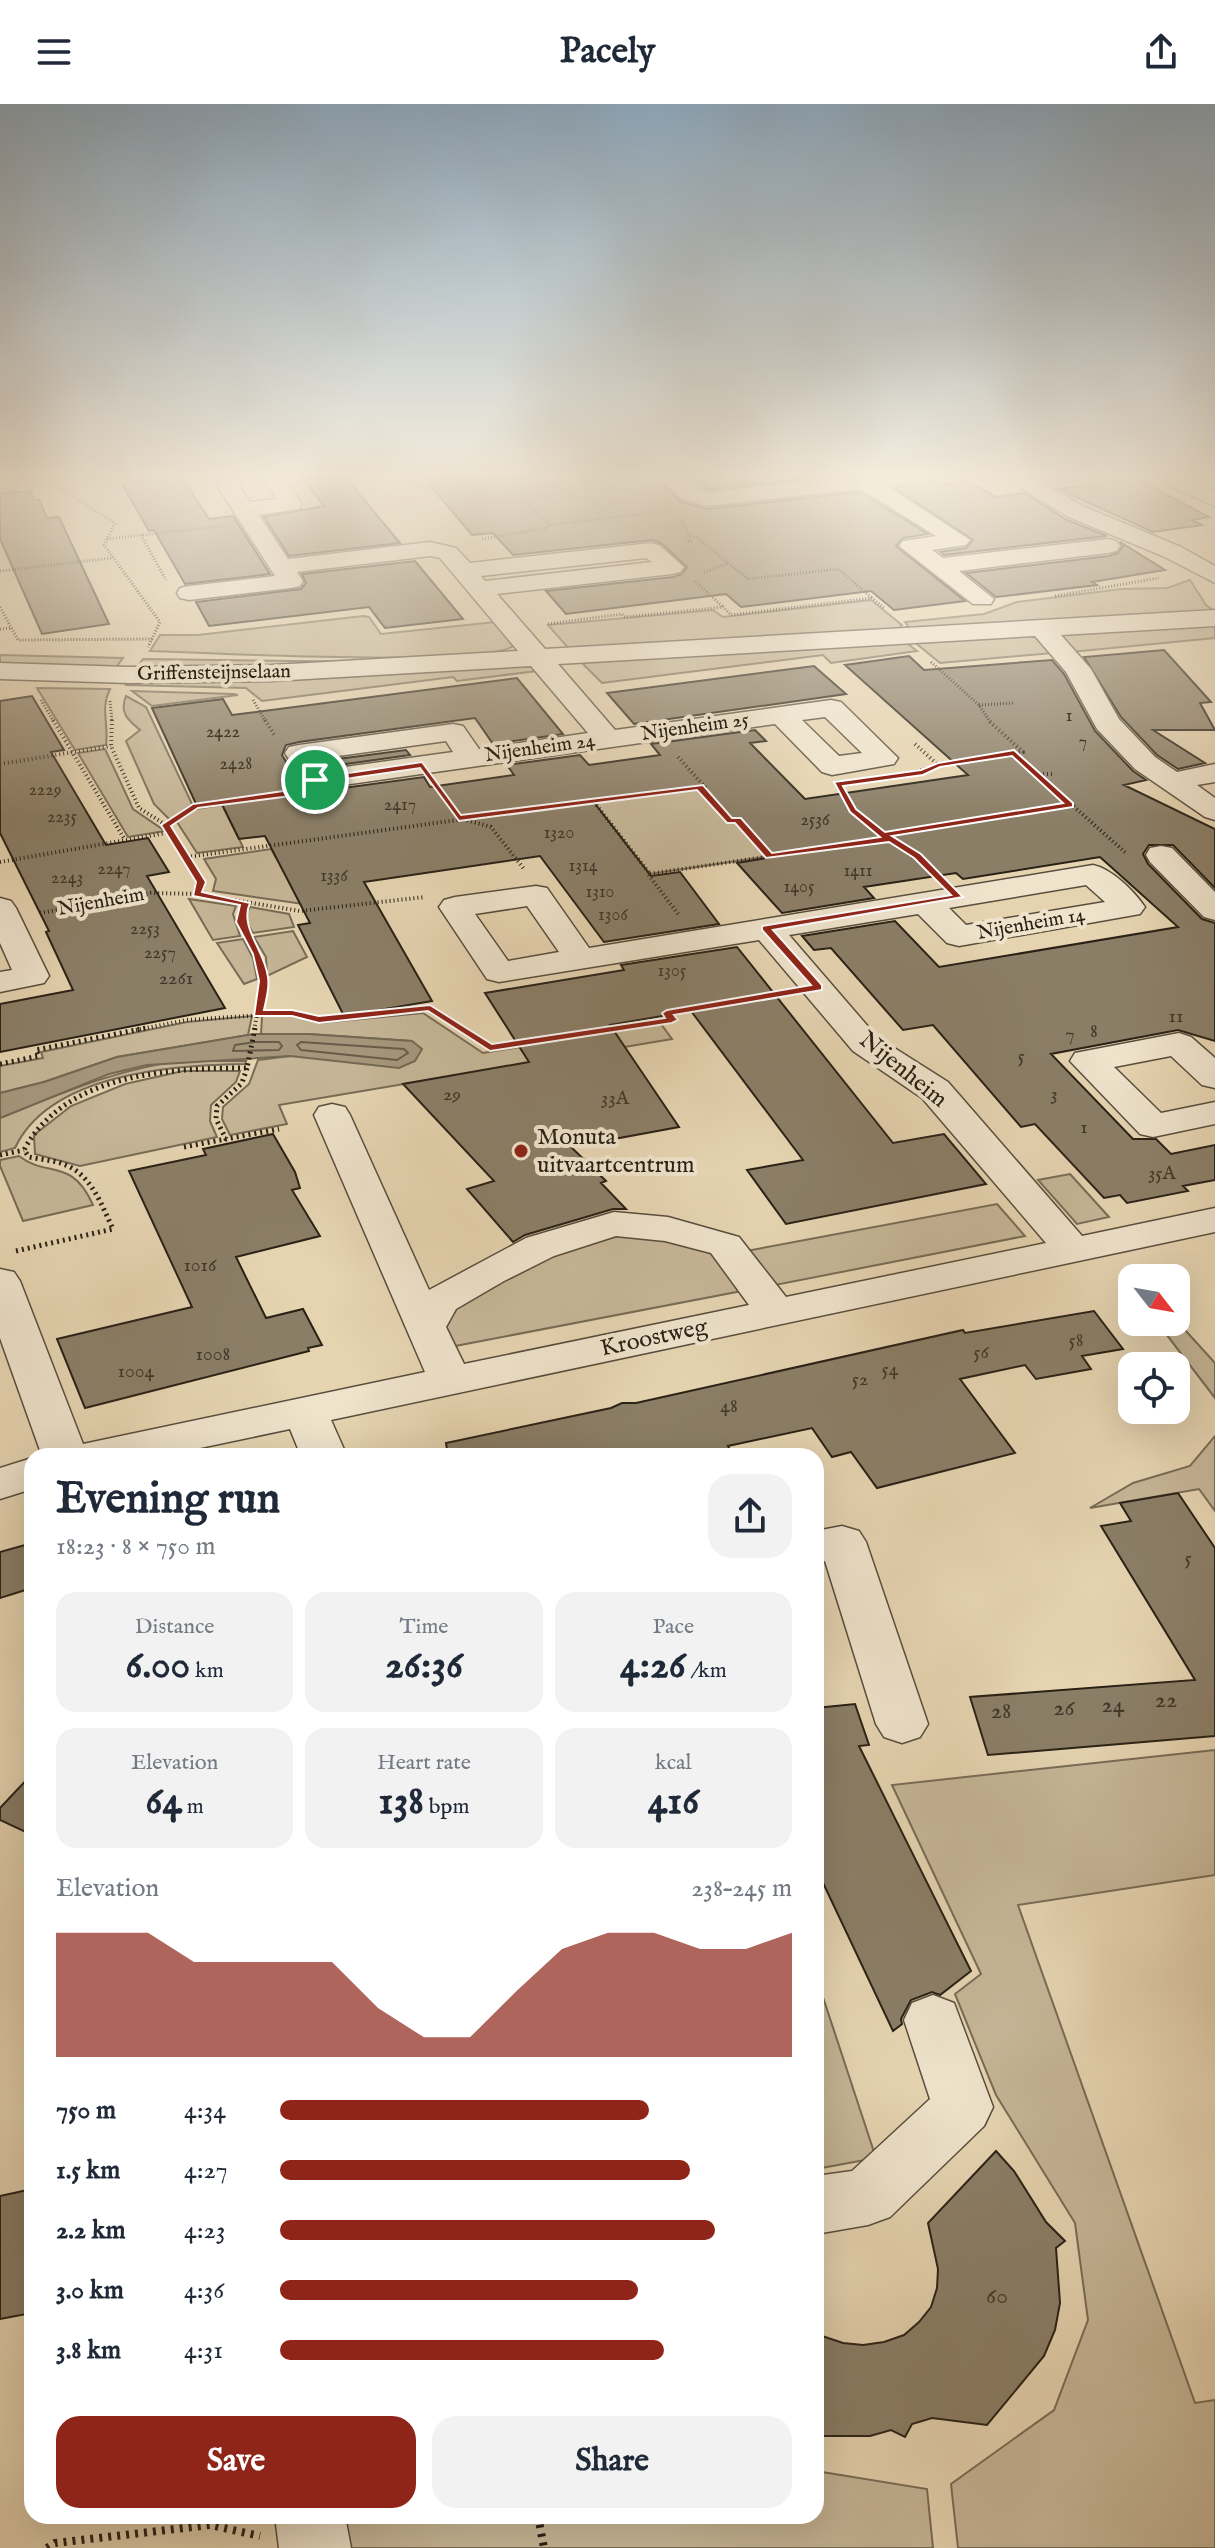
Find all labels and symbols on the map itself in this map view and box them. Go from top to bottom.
street label: Griffensteijnselaan [137,659,291,687]
house number: 1 [1066,705,1072,728]
street label: Nijenheim 25 [640,707,750,747]
house number: 2422 [206,721,240,744]
street label: Nijenheim 24 [483,728,597,768]
house number: 7 [1079,731,1087,754]
pin [281,746,349,814]
house number: 2428 [220,753,252,776]
house number: 2229 [28,779,62,802]
house number: 2417 [384,794,416,817]
house number: 2235 [47,806,78,829]
house number: 2536 [800,809,830,832]
house number: 1320 [544,822,574,845]
house number: 1314 [569,855,598,878]
house number: 2247 [97,858,131,881]
house number: 1411 [844,860,872,883]
house number: 1336 [320,865,348,888]
house number: 2243 [51,867,83,890]
house number: 1405 [784,876,815,899]
house number: 1310 [586,881,614,904]
street label: Nijenheim [56,882,146,922]
street label: Nijenheim 14 [975,902,1087,946]
house number: 1306 [598,904,628,927]
house number: 2253 [130,918,160,941]
house number: 2257 [144,942,176,965]
house number: 1305 [658,960,687,983]
house number: 2261 [159,966,193,991]
house number: 11 [1169,1004,1183,1029]
house number: 8 [1090,1019,1098,1044]
house number: 7 [1065,1022,1075,1047]
street label: Nijenheim [852,1025,954,1115]
house number: 5 [1017,1044,1025,1069]
house number: 29 [443,1082,461,1107]
house number: 3 [1050,1082,1058,1107]
house number: 33A [601,1086,630,1111]
house number: 1 [1080,1115,1088,1140]
place label: Monuta uitvaartcentrum [537,1122,694,1181]
marker: Monuta uitvaartcentrum [512,1142,530,1160]
house number: 35A [1148,1161,1177,1186]
house number: 1016 [184,1253,217,1278]
north arrow [1118,1264,1190,1336]
street label: Kroostweg [598,1311,711,1364]
house number: 58 [1068,1328,1084,1353]
house number: 56 [973,1340,989,1365]
house number: 1008 [196,1342,230,1367]
house number: 54 [882,1357,899,1382]
house number: 1004 [118,1359,155,1384]
house number: 52 [852,1367,868,1392]
house number: 48 [720,1394,738,1419]
house number: 5 [1184,1546,1192,1571]
house number: 22 [1155,1685,1177,1716]
house number: 24 [1101,1690,1125,1721]
house number: 26 [1053,1693,1076,1724]
house number: 28 [991,1696,1011,1727]
house number: 60 [986,2281,1008,2312]

